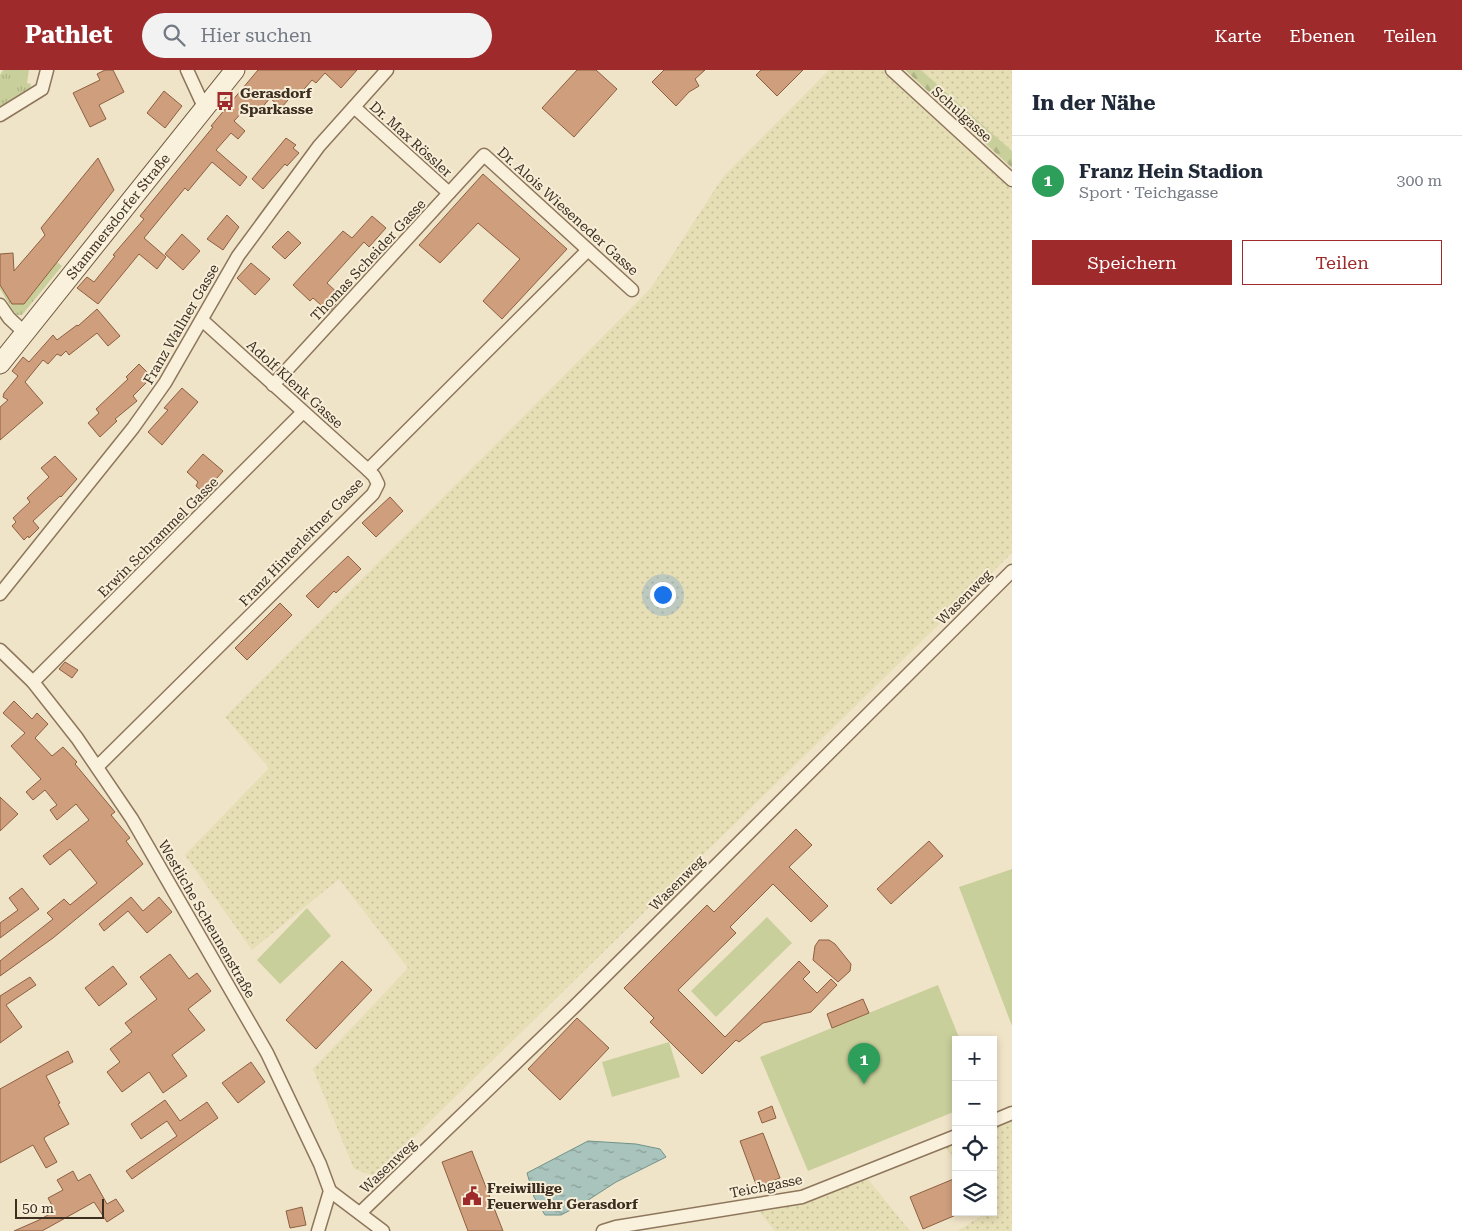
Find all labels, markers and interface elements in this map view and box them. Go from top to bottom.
search box [142,13,492,58]
text: Pathlet [25,21,112,49]
icon: search [160,21,188,49]
text: Hier suchen [200,24,312,47]
text: Karte [1215,25,1261,46]
text: Ebenen [1289,25,1355,46]
text: Teilen [1383,25,1437,46]
street label: Schulgasse [929,83,995,145]
place label: Gerasdorf Sparkasse [240,85,313,117]
bus stop icon: Gerasdorf Sparkasse [214,90,236,112]
text: In der Nähe [1032,91,1155,115]
street label: Dr. Max Rössler [367,98,455,180]
street label: Dr. Alois Wieseneder Gasse [494,144,642,279]
street label: Stammersdorfer Straße [63,150,173,282]
text: Franz Hein Stadion [1079,160,1263,183]
text: 1 [1044,171,1052,190]
text: 300 m [1396,171,1442,190]
text: Sport · Teichgasse [1079,183,1218,202]
street label: Thomas Scheider Gasse [307,195,429,324]
button: Speichern [1032,240,1232,285]
button: Teilen [1242,240,1442,285]
street label: Franz Wallner Gasse [140,261,222,387]
street label: Adolf Klenk Gasse [244,337,347,432]
street label: Erwin Schrammel Gasse [95,473,222,600]
street label: Franz Hinterleitner Gasse [236,475,367,609]
street label: Wasenweg [933,566,995,628]
your location [650,582,676,608]
street label: Westliche Scheunenstraße [155,837,259,1001]
street label: Wasenweg [646,852,708,914]
map controls [952,1036,997,1216]
button: + [952,1036,997,1081]
pin: 1 [848,1043,880,1084]
button: − [952,1081,997,1126]
button: locate [952,1126,997,1171]
street label: Wasenweg [357,1135,419,1196]
street label: Teichgasse [728,1171,804,1201]
button: layers [952,1171,997,1216]
place label: Freiwillige Feuerwehr Gerasdorf [487,1180,639,1212]
public building icon: Freiwillige Feuerwehr Gerasdorf [461,1185,483,1207]
scale bar [15,1196,104,1219]
text: 50 m [22,1200,54,1216]

